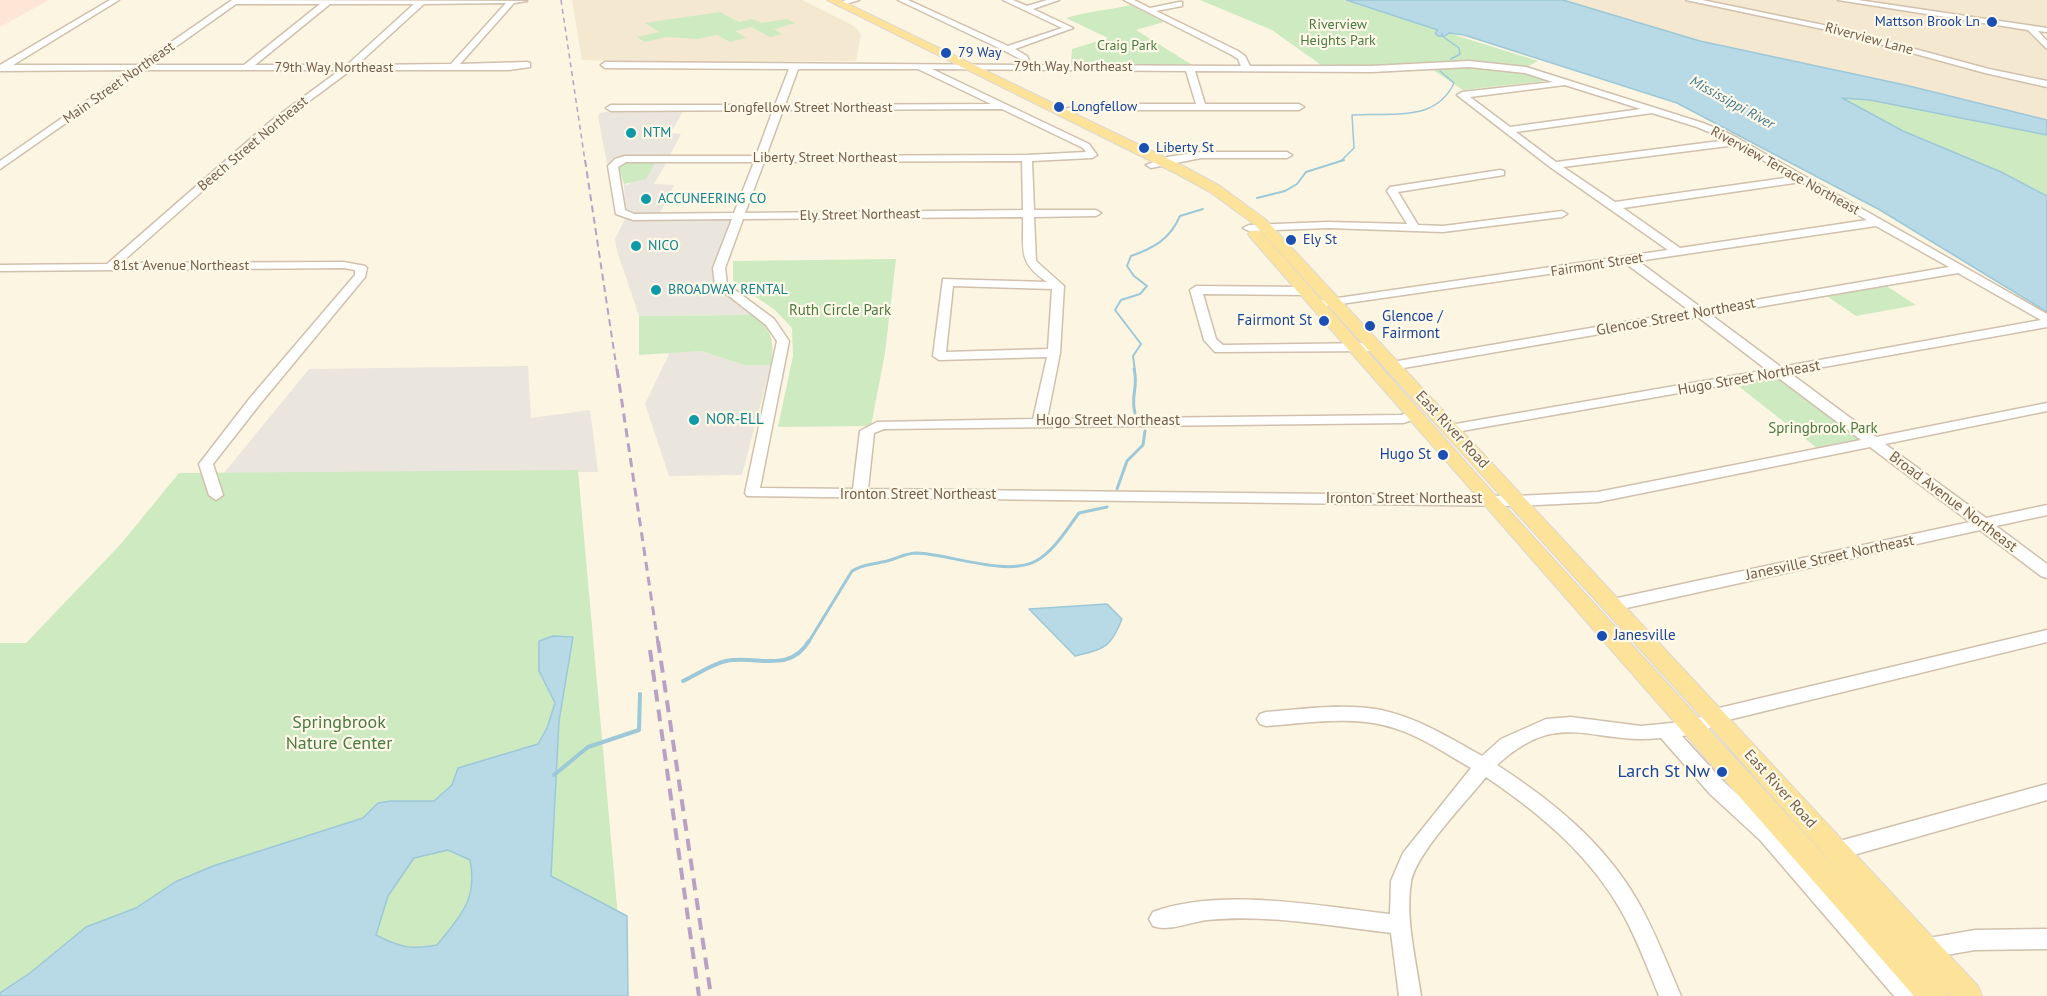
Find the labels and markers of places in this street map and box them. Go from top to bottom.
place label: Mattson Brook Ln [1875,14,1980,30]
marker: Mattson Brook Ln [1985,15,1999,29]
place label: 79 Way [958,45,1001,61]
marker: 79 Way [939,46,953,60]
place label: Longfellow [1071,99,1137,115]
marker: Longfellow [1052,100,1066,114]
place label: NTM [643,125,671,141]
marker: NTM [624,126,638,140]
place label: Liberty St [1156,140,1214,156]
marker: Liberty St [1137,141,1151,155]
place label: ACCUNEERING CO [658,191,766,207]
marker: ACCUNEERING CO [639,192,653,206]
place label: Ely St [1303,232,1337,248]
marker: Ely St [1284,233,1298,247]
place label: NICO [648,238,679,254]
marker: NICO [629,239,643,253]
place label: BROADWAY RENTAL [668,282,788,298]
marker: BROADWAY RENTAL [649,283,663,297]
place label: Glencoe / Fairmont [1382,308,1443,343]
place label: Fairmont St [1237,312,1312,330]
marker: Fairmont St [1317,314,1331,328]
marker: Glencoe / Fairmont [1363,319,1377,333]
place label: NOR-ELL [706,411,764,429]
marker: NOR-ELL [687,413,701,427]
place label: Hugo St [1380,446,1431,464]
marker: Hugo St [1436,448,1450,462]
place label: Janesville [1614,627,1676,645]
marker: Janesville [1595,629,1609,643]
place label: Larch St Nw [1617,761,1710,783]
marker: Larch St Nw [1715,765,1729,779]

